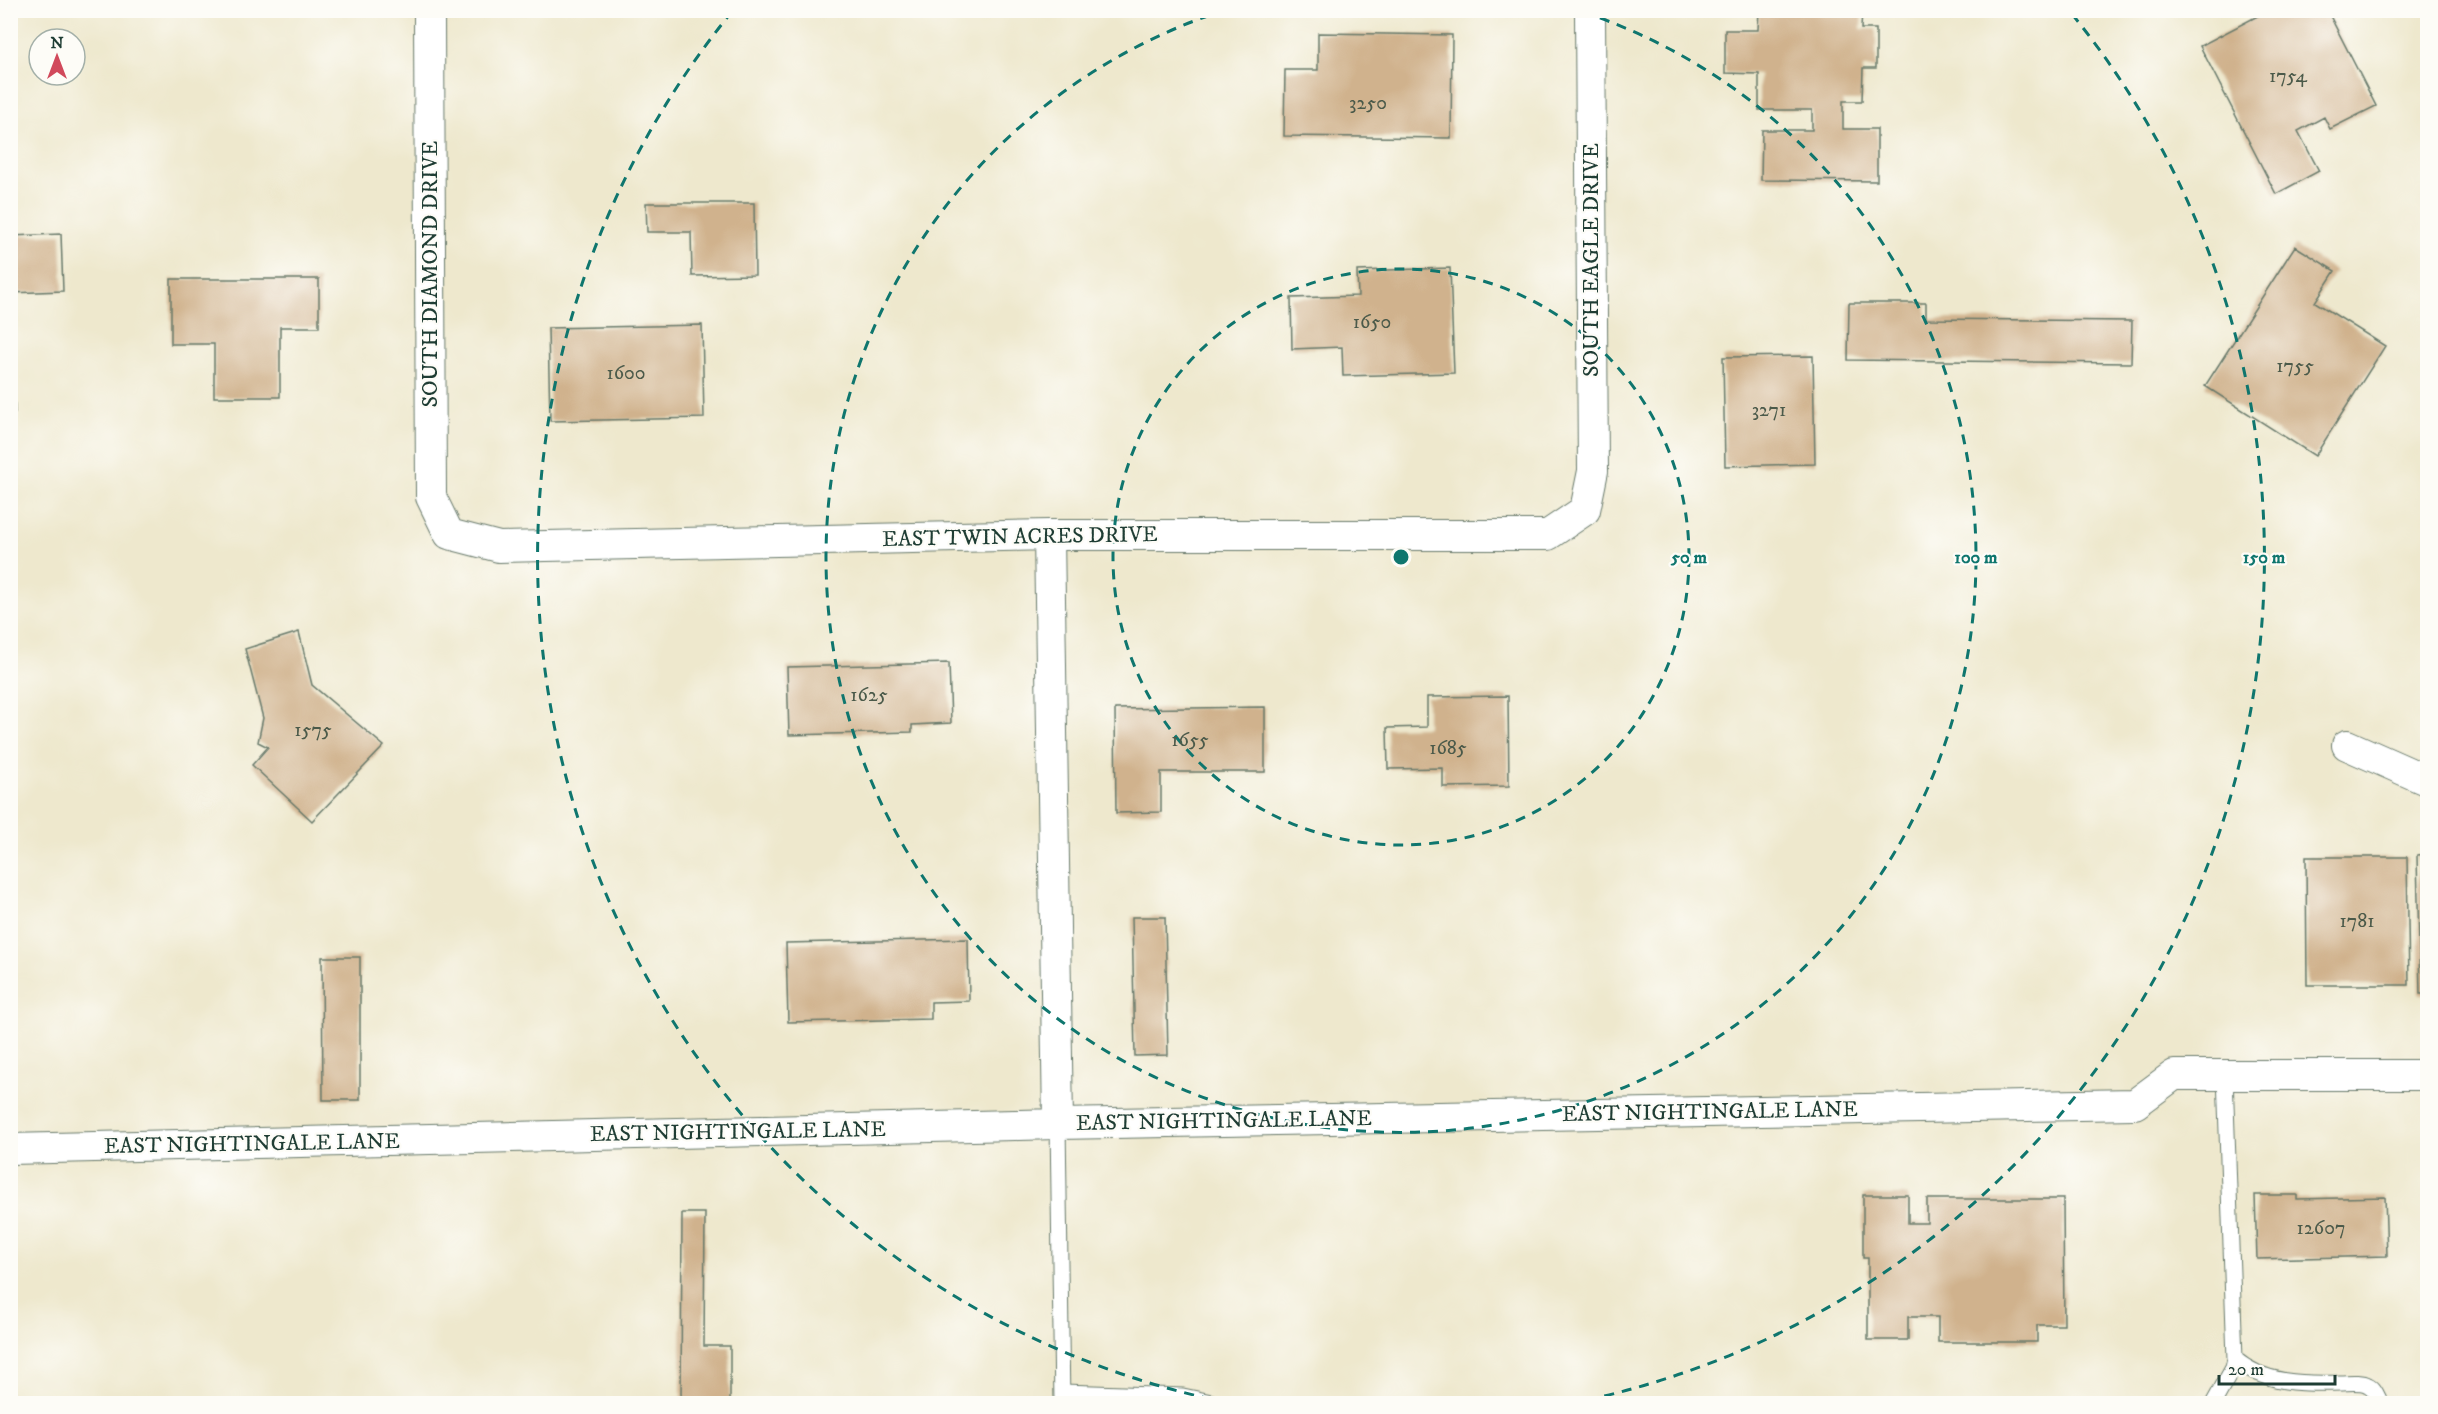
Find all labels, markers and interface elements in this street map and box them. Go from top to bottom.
north arrow [27,27,87,87]
text: N [50,33,64,53]
house number: 1754 [2269,64,2308,89]
house number: 3250 [1349,91,1387,116]
street label: SOUTH DIAMOND DRIVE [417,141,444,407]
street label: SOUTH EAGLE DRIVE [1578,143,1605,377]
house number: 1650 [1353,310,1391,335]
house number: 1755 [2276,354,2314,379]
house number: 1600 [606,361,646,386]
house number: 3271 [1752,398,1786,423]
street label: EAST TWIN ACRES DRIVE [882,521,1158,553]
centre of rings [1391,547,1411,567]
text: 50 m [1670,547,1707,569]
text: 100 m [1954,547,1998,569]
text: 150 m [2243,547,2286,569]
house number: 1625 [850,683,888,708]
house number: 1575 [294,718,332,743]
house number: 1655 [1171,728,1209,753]
house number: 1685 [1429,736,1467,761]
house number: 1781 [2339,909,2375,934]
street label: EAST NIGHTINGALE LANE [1562,1096,1858,1128]
street label: EAST NIGHTINGALE LANE [1076,1105,1372,1137]
street label: EAST NIGHTINGALE LANE [590,1116,886,1148]
street label: EAST NIGHTINGALE LANE [104,1128,400,1160]
house number: 12607 [2297,1216,2345,1241]
scale bar [2219,1348,2334,1386]
text: 20 m [2228,1359,2264,1381]

